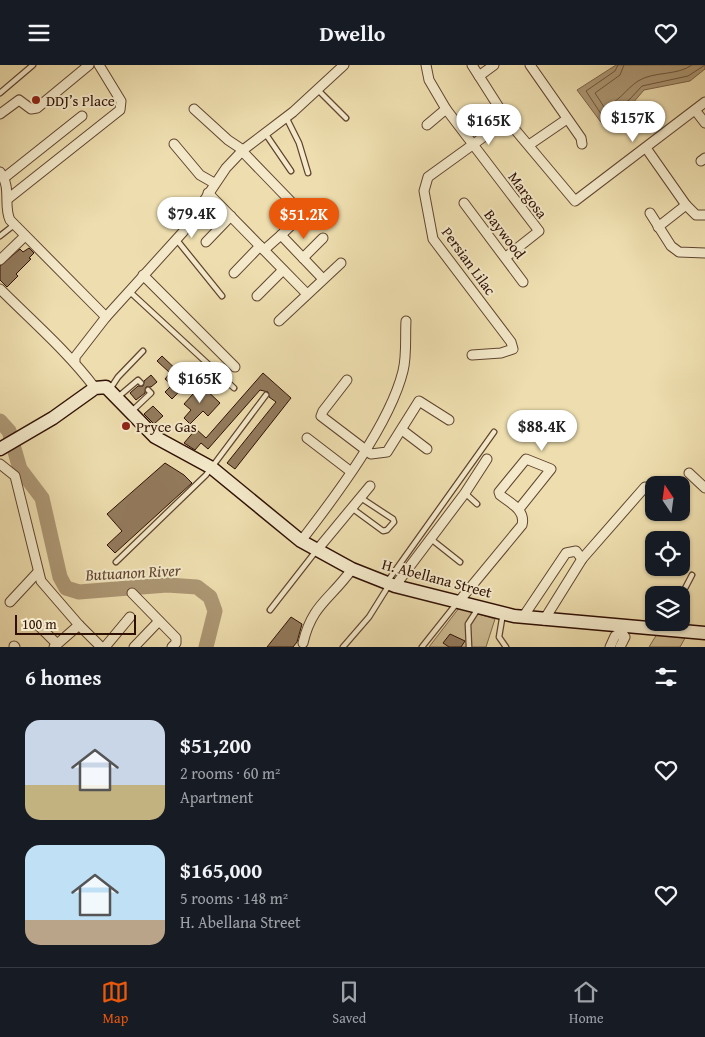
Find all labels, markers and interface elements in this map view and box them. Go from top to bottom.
text: Dwello [320,17,385,49]
icon: menu [25,19,53,47]
icon: heart [652,19,680,47]
place label: DDJ’s Place [46,90,115,111]
marker: DDJ’s Place [30,94,42,106]
pin: $157K [598,101,668,143]
pin: $165K [454,103,524,146]
text: $157K [611,105,655,129]
text: $165K [467,108,511,132]
street label: Margosa [503,167,553,223]
pin: $79.4K [151,197,233,239]
pin: $51.2K [263,197,345,240]
text: $79.4K [168,201,216,225]
text: $51.2K [280,202,328,226]
street label: Baywood [480,205,530,263]
street label: Persian Lilac [437,223,501,300]
pin: $165K [165,361,235,404]
text: $165K [178,366,222,390]
pin: $88.4K [501,409,583,452]
text: $88.4K [518,414,566,438]
place label: Pryce Gas [136,416,197,437]
marker: Pryce Gas [120,420,132,432]
north arrow [645,476,690,521]
map controls [645,476,690,631]
button: locate [645,531,690,576]
street label: H. Abellana Street [380,553,495,603]
water label: Butuanon River [84,557,182,587]
button: layers [645,586,690,631]
scale bar [15,612,136,635]
text: 100 m [22,614,57,634]
text: 6 homes [25,662,101,693]
icon: filters [652,663,680,691]
text: $51,200 [180,730,251,761]
icon: home [65,740,125,800]
icon: heart [652,756,680,784]
text: 2 rooms · 60 m² [180,761,280,785]
text: Apartment [180,785,253,809]
text: $165,000 [180,855,262,886]
icon: home [65,865,125,925]
icon: heart [652,881,680,909]
text: 5 rooms · 148 m² [180,886,288,910]
text: H. Abellana Street [180,910,301,934]
tab: Map [101,978,129,1028]
tab: Saved [332,978,366,1028]
tab: Home [569,978,604,1028]

